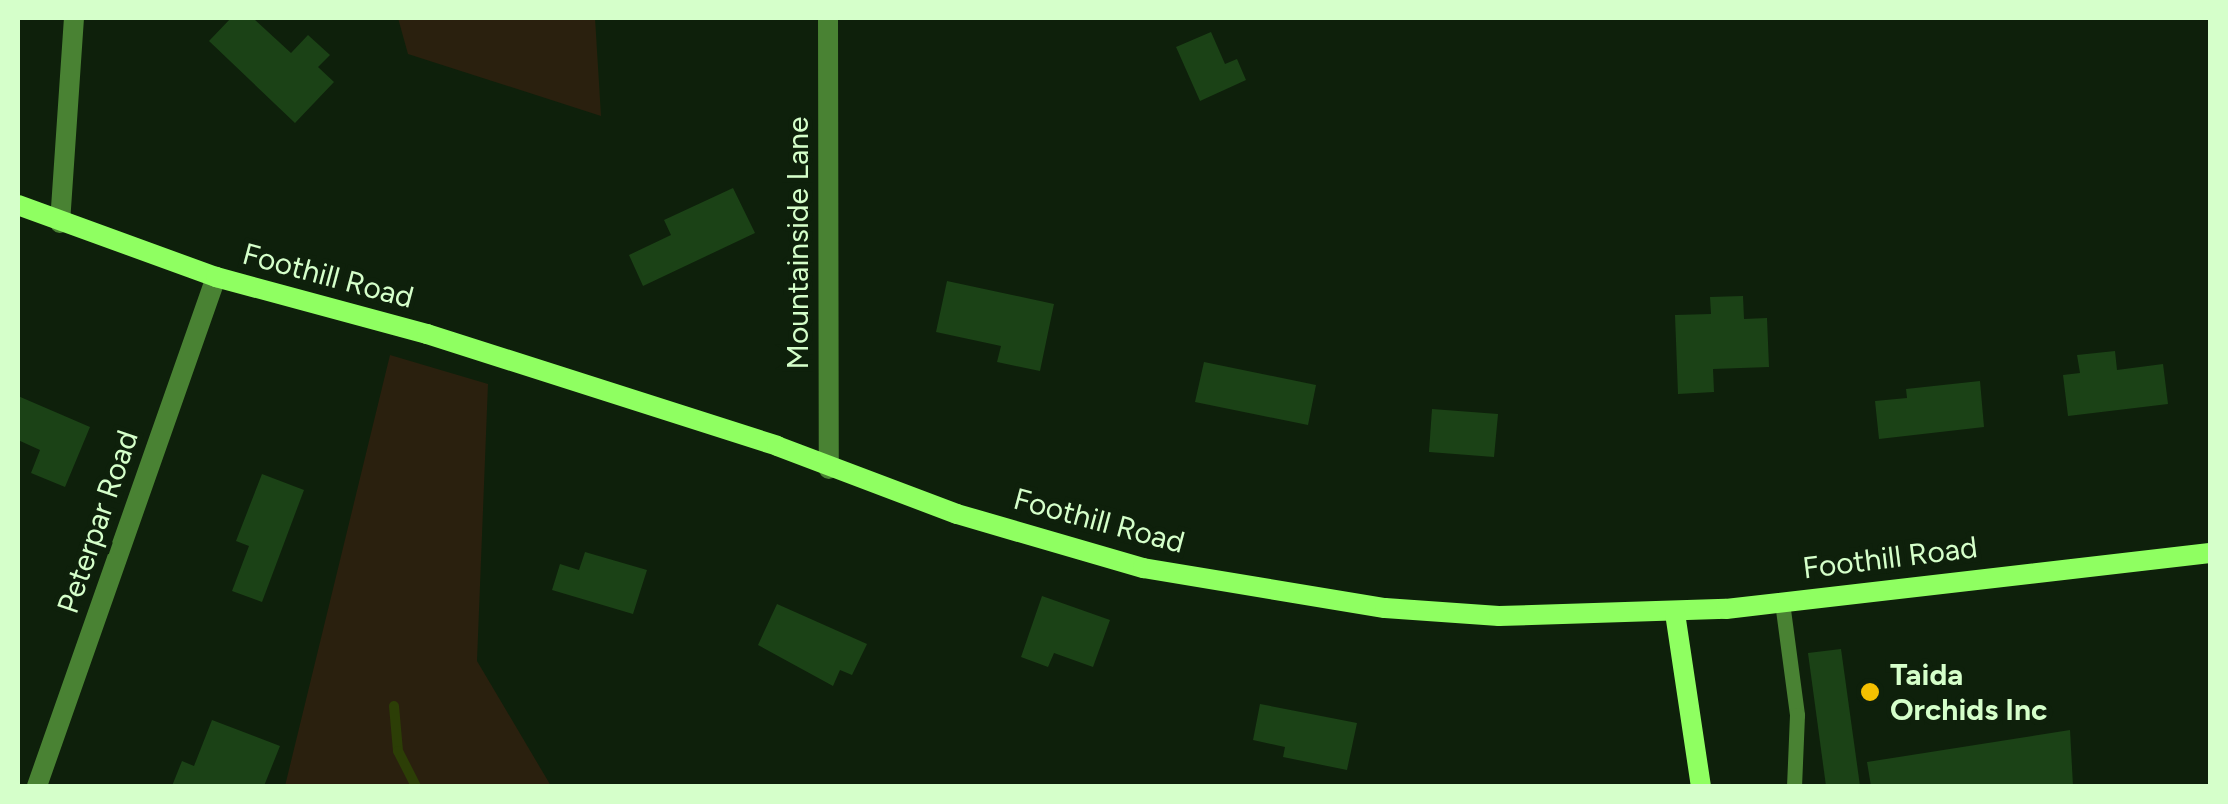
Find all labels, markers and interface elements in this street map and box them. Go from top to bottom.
street label: Mountainside Lane [780,117,816,369]
street label: Foothill Road [239,236,417,316]
street label: Peterpar Road [50,426,146,618]
street label: Foothill Road [1010,481,1188,561]
street label: Foothill Road [1801,529,1979,587]
place label: Taida Orchids Inc [1890,657,2047,728]
marker: Taida Orchids Inc [1859,681,1881,703]

